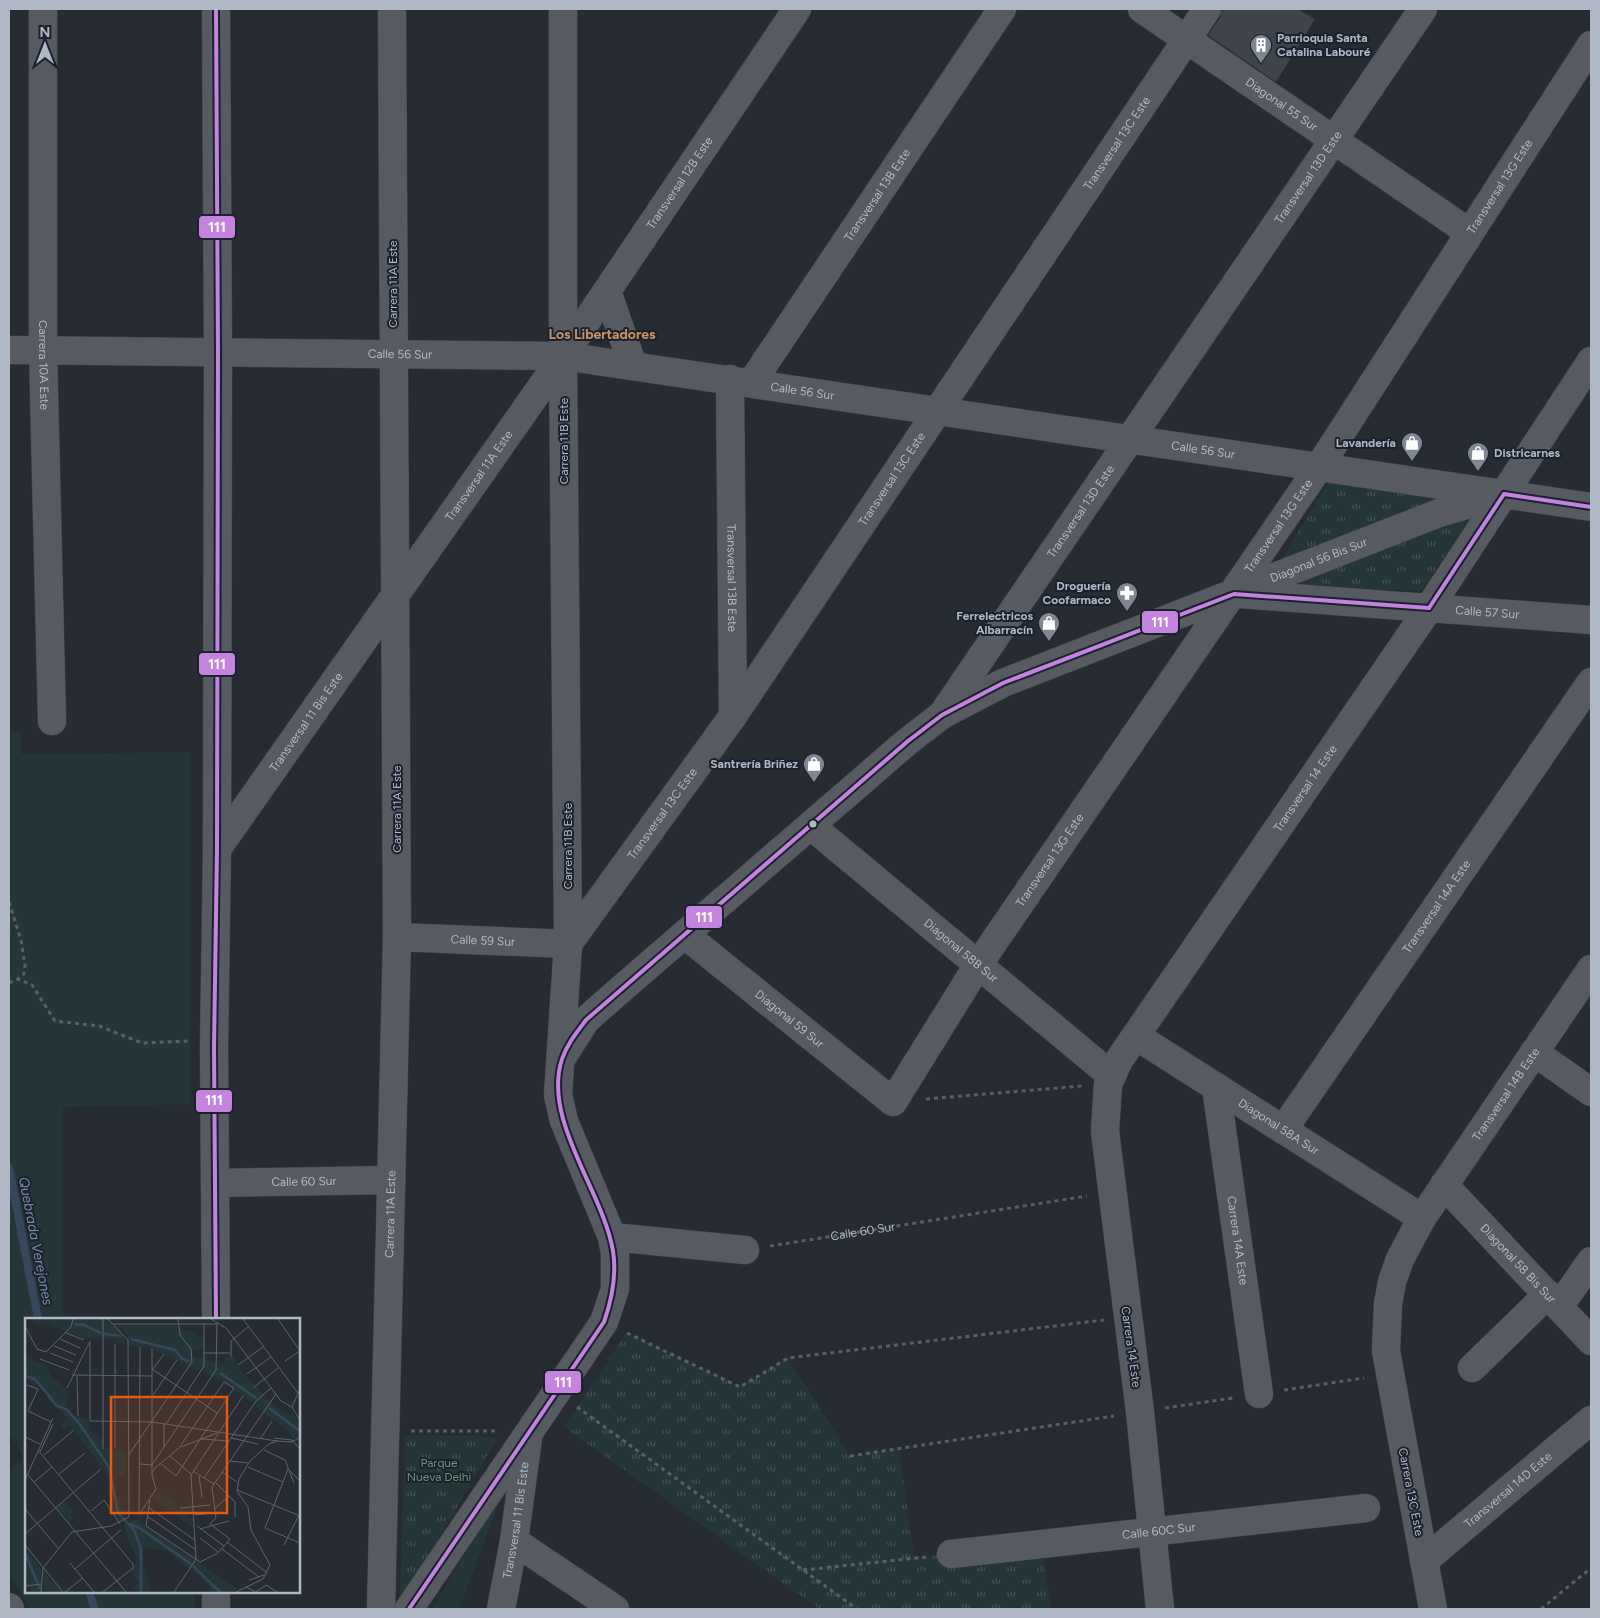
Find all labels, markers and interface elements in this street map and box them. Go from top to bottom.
north arrow [20,20,70,70]
text: N [40,24,50,41]
place label: Parrioquia Santa Catalina Labouré [1277,31,1371,59]
building icon: Parrioquia Santa Catalina Labouré [1249,33,1273,64]
street label: Diagonal 55 Sur [1243,75,1320,134]
street label: Transversal 13C Este [1081,94,1153,193]
street label: Transversal 13D Este [1272,128,1345,227]
street label: Transversal 12B Este [644,134,716,232]
street label: Transversal 13G Este [1464,136,1536,237]
street label: Transversal 13B Este [841,146,913,244]
line badge: 111 [198,215,236,239]
text: 111 [208,219,226,236]
street label: Carrera 11A Este [386,240,400,328]
street label: Carrera 10A Este [36,320,51,411]
district label: Los Libertadores [548,326,656,343]
street label: Calle 56 Sur [368,347,432,362]
street label: Calle 56 Sur [770,380,835,403]
street label: Carrera 11B Este [557,397,571,484]
street label: Transversal 11A Este [442,427,516,524]
street label: Transversal 13C Este [856,429,928,528]
shop icon: Lavandería [1400,431,1424,462]
place label: Lavandería [1336,436,1396,450]
street label: Calle 56 Sur [1170,438,1236,462]
shop icon: Districarnes [1466,441,1490,472]
place label: Districarnes [1494,446,1561,460]
street label: Transversal 13D Este [1044,462,1118,560]
street label: Transversal 13G Este [1242,476,1316,575]
street label: Transversal 13B Este [724,524,739,633]
street label: Diagonal 56 Bis Sur [1268,535,1369,585]
place label: Droguería Coofarmaco [1042,579,1111,607]
pharmacy icon: Droguería Coofarmaco [1115,581,1139,612]
street label: Calle 57 Sur [1455,603,1520,622]
place label: Ferrelectricos Albarracín [956,609,1033,637]
line badge: 111 [1141,610,1179,634]
shop icon: Ferrelectricos Albarracín [1037,611,1061,642]
text: 111 [1151,614,1169,631]
line badge: 111 [198,652,236,676]
text: 111 [208,656,226,673]
street label: Transversal 11 Bis Este [266,669,346,774]
street label: Transversal 14 Este [1271,742,1340,834]
shop icon: Santrería Briñez [802,752,826,783]
place label: Santrería Briñez [710,757,798,771]
street label: Carrera 11A Este [390,765,404,853]
street label: Transversal 13C Este [625,765,700,862]
street label: Carrera 11B Este [561,802,575,889]
street label: Transversal 13G Este [1013,810,1087,910]
unlabelled marker [808,819,818,829]
street label: Transversal 14A Este [1400,857,1474,956]
line badge: 111 [685,905,723,929]
text: 111 [695,909,713,926]
street label: Diagonal 58B Sur [921,916,1001,985]
street label: Calle 59 Sur [450,932,515,949]
street label: Diagonal 59 Sur [752,987,827,1051]
street label: Transversal 14B Este [1470,1045,1543,1143]
line badge: 111 [195,1089,233,1113]
text: 111 [205,1092,223,1109]
street label: Diagonal 58A Sur [1236,1096,1322,1158]
street label: Carrera 11A Este [382,1170,398,1258]
street label: Calle 60 Sur [271,1174,337,1189]
water label: Quebrada Verejones [15,1175,56,1307]
street label: Carrera 14A Este [1224,1195,1251,1286]
street label: Calle 60 Sur [830,1219,896,1243]
street label: Diagonal 58 Bis Sur [1477,1221,1559,1306]
street label: Carrera 14 Este [1118,1306,1144,1389]
inset map [25,1318,300,1593]
line badge: 111 [544,1370,582,1394]
text: 111 [554,1374,572,1391]
street label: Carrera 13C Este [1396,1447,1426,1538]
street label: Transversal 14D Este [1461,1449,1555,1531]
park label: Parque Nueva Delhi [407,1456,471,1484]
street label: Transversal 11 Bis Este [500,1461,532,1580]
street label: Calle 60C Sur [1121,1520,1196,1542]

